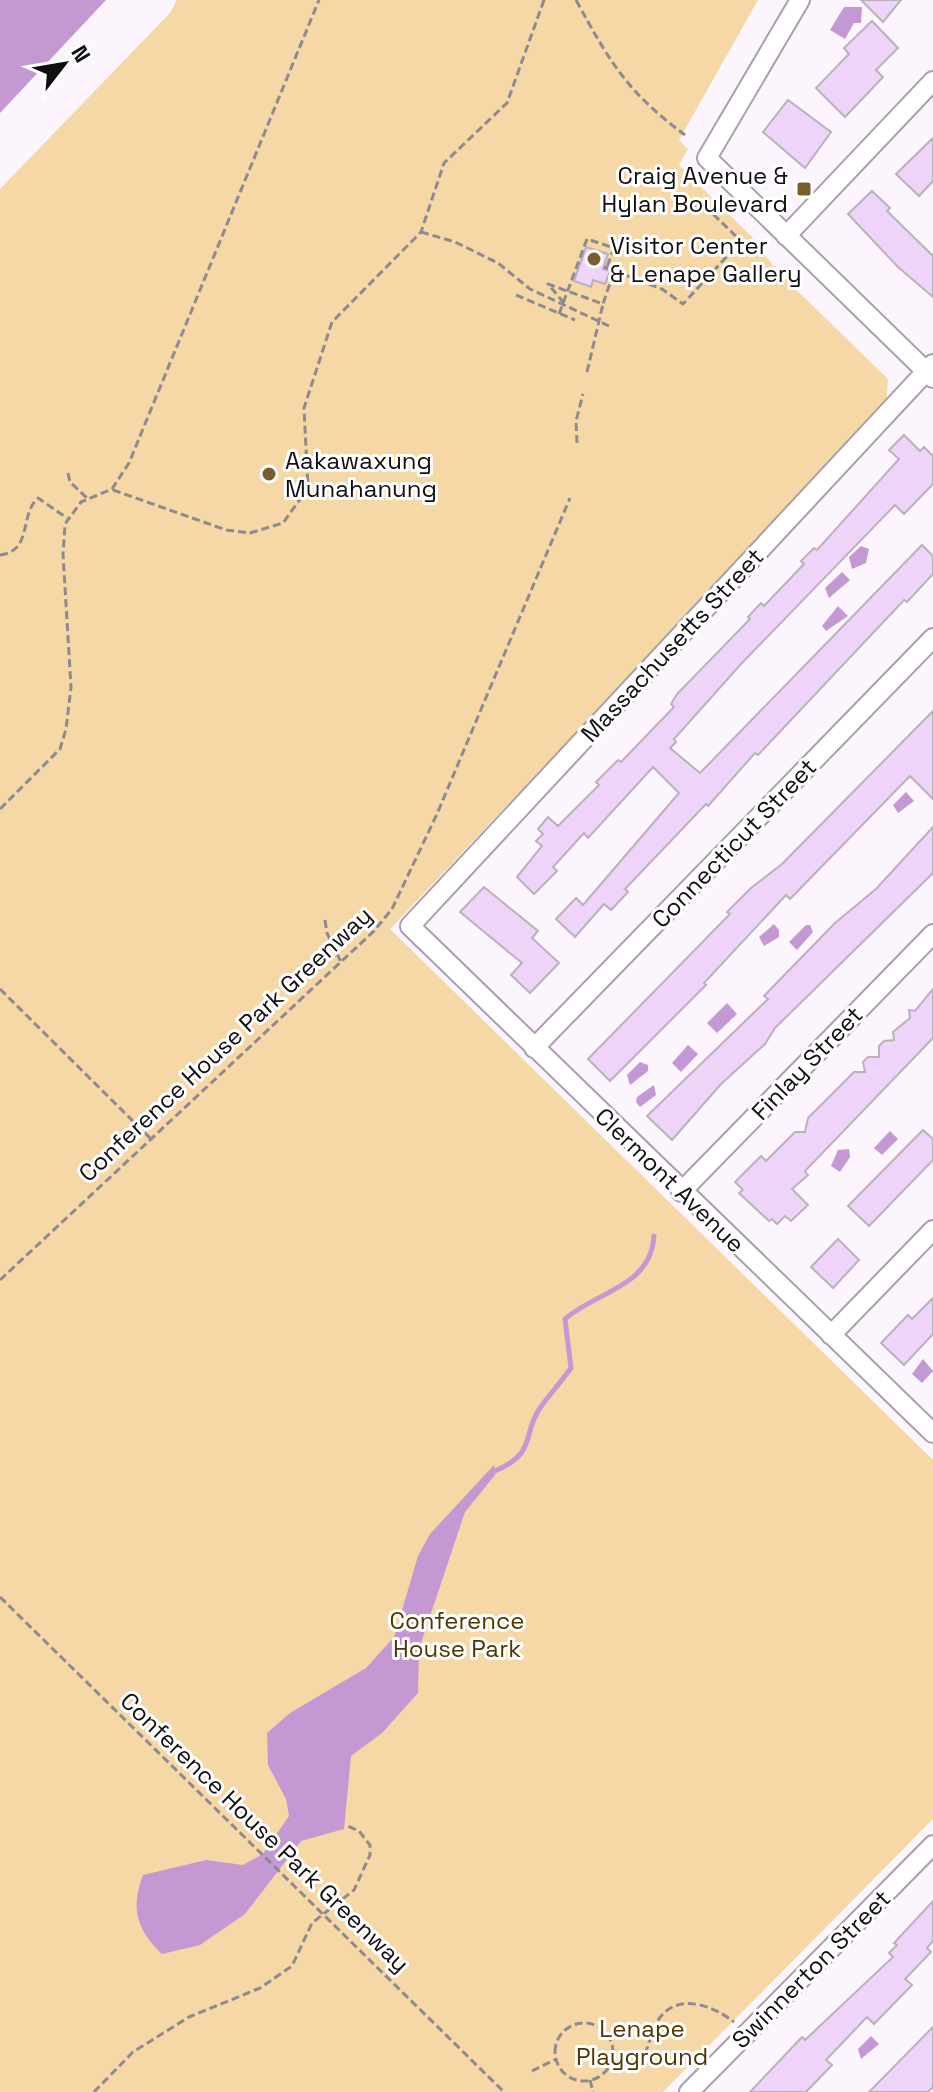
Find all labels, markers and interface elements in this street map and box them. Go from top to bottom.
north arrow [24,24,104,104]
text: N [65,40,97,67]
place label: Craig Avenue & Hylan Boulevard [602,160,788,219]
marker: Craig Avenue & Hylan Boulevard [795,180,813,198]
place label: Visitor Center & Lenape Gallery [610,230,802,289]
marker: Visitor Center & Lenape Gallery [585,250,603,268]
place label: Aakawaxung Munahanung [285,445,437,504]
marker: Aakawaxung Munahanung [260,465,278,483]
street label: Massachusetts Street [574,541,770,749]
street label: Connecticut Street [645,752,823,934]
street label: Conference House Park Greenway [72,900,378,1188]
street label: Finlay Street [745,999,869,1127]
street label: Clermont Avenue [589,1101,751,1259]
park label: Conference House Park [390,1605,524,1664]
street label: Conference House Park Greenway [114,1685,416,1979]
street label: Swinnerton Street [725,1883,897,2055]
park label: Lenape Playground [576,2013,708,2072]

